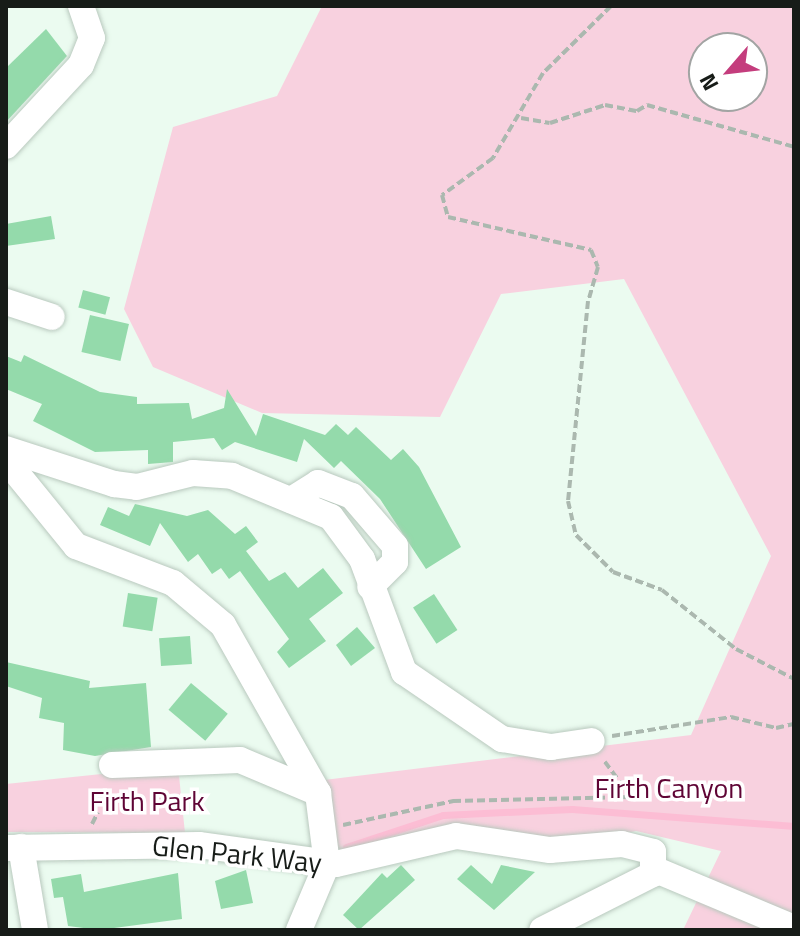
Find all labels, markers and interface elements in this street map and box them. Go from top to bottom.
north arrow [688,32,768,112]
text: N [690,68,727,97]
park label: Firth Canyon [595,771,743,805]
park label: Firth Park [89,784,205,818]
street label: Glen Park Way [150,828,324,880]

